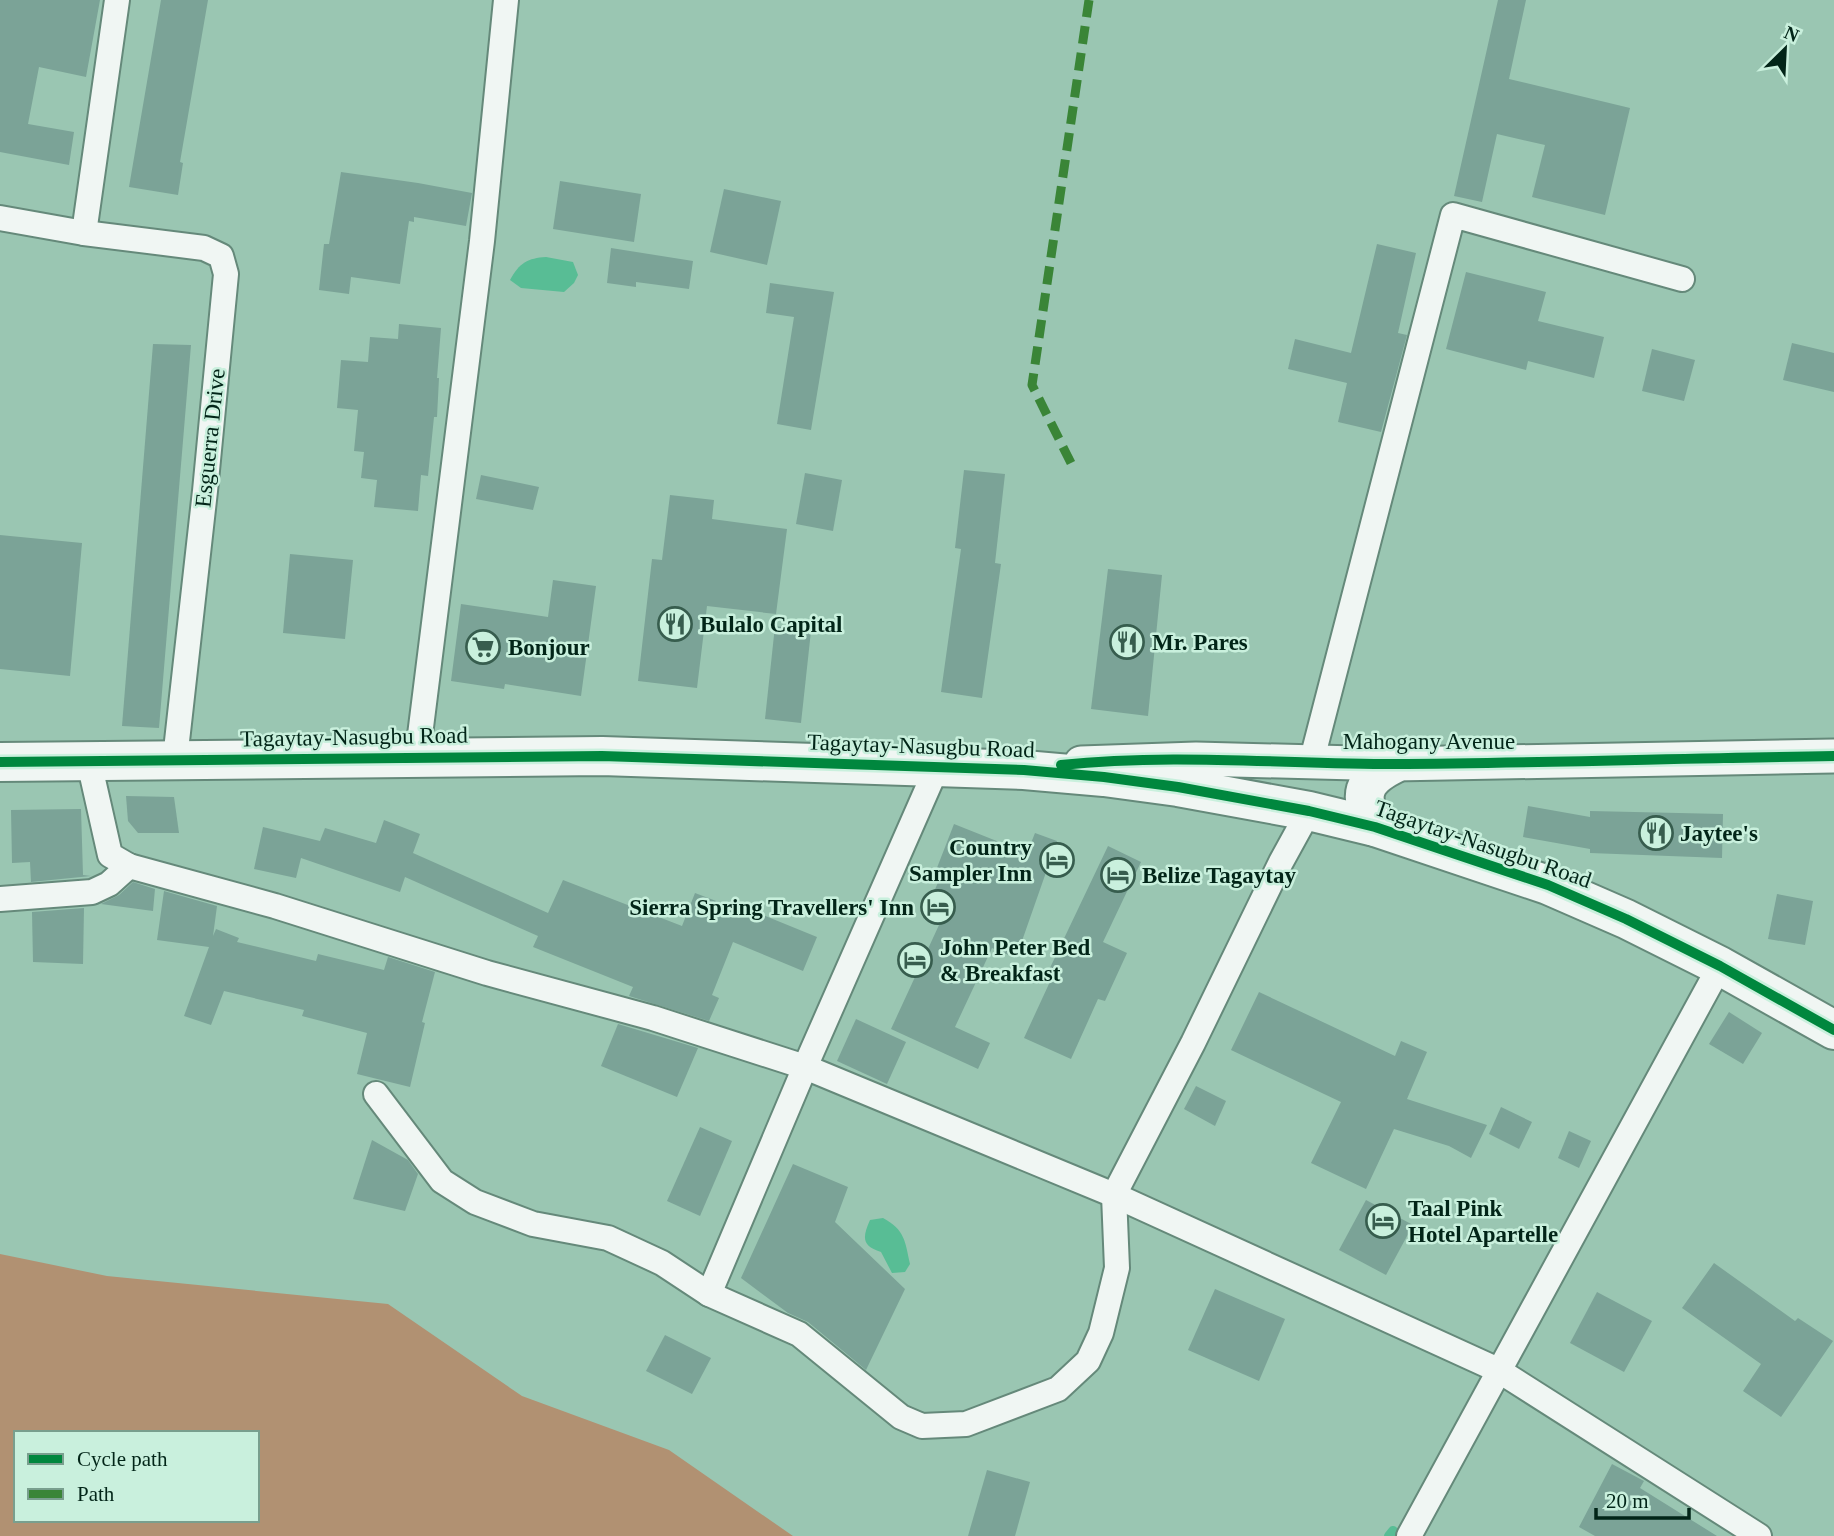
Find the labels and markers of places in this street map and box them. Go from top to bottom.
restaurant icon: Bulalo Capital [656,605,694,643]
place label: Bulalo Capital [700,612,843,637]
restaurant icon: Mr. Pares [1108,623,1146,661]
supermarket icon: Bonjour [464,628,502,666]
place label: Mr. Pares [1152,630,1248,655]
place label: Bonjour [508,635,590,660]
restaurant icon: Jaytee's [1637,814,1675,852]
place label: Jaytee's [1680,821,1758,846]
place label: Country Sampler Inn [909,835,1032,886]
hotel icon: Country Sampler Inn [1038,841,1076,879]
hotel icon: Belize Tagaytay [1099,856,1137,894]
place label: Belize Tagaytay [1142,863,1296,888]
hotel icon: Sierra Spring Travellers' Inn [919,888,957,926]
place label: Sierra Spring Travellers' Inn [629,895,914,920]
place label: John Peter Bed & Breakfast [940,935,1091,986]
hotel icon: John Peter Bed & Breakfast [896,941,934,979]
place label: Taal Pink Hotel Apartelle [1408,1196,1558,1247]
hotel icon: Taal Pink Hotel Apartelle [1364,1202,1402,1240]

